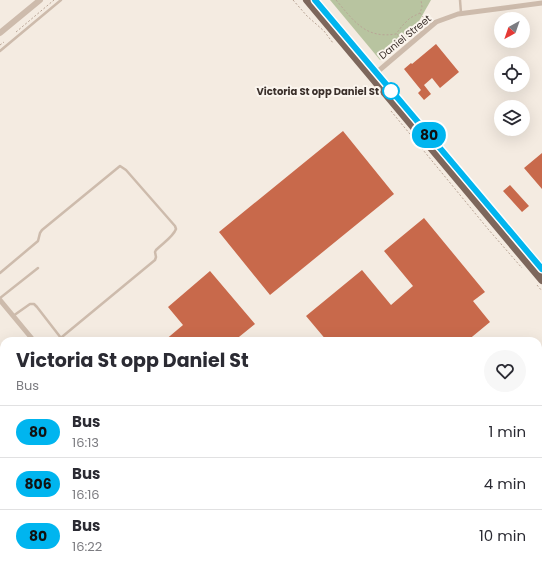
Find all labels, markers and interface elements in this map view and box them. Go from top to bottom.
street label: Daniel Street [376,11,435,63]
north arrow [494,12,530,48]
map controls [494,12,530,136]
button: locate [494,56,530,92]
marker: Victoria St opp Daniel St [382,82,400,100]
place label: Victoria St opp Daniel St [257,84,379,99]
button: layers [494,100,530,136]
line badge: 80 [411,122,447,148]
text: 80 [420,125,438,145]
text: Victoria St opp Daniel St [16,347,249,374]
button: heart [484,350,526,392]
text: Bus [16,376,39,395]
text: Bus [72,411,100,432]
text: 1 min [488,421,526,442]
text: 80 [29,422,47,442]
text: 16:13 [72,433,99,452]
text: Bus [72,463,100,484]
text: 4 min [484,473,526,494]
text: 806 [24,474,52,494]
text: 16:16 [72,485,100,504]
text: Bus [72,515,100,536]
text: 10 min [479,525,526,546]
text: 80 [29,526,47,546]
text: 16:22 [72,537,102,556]

